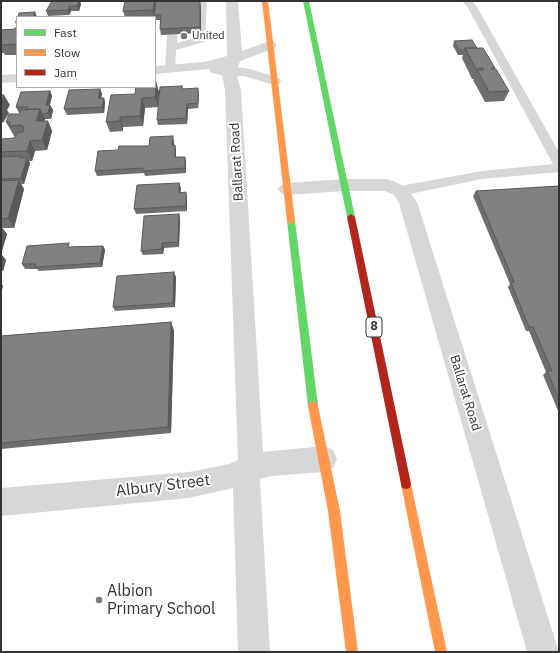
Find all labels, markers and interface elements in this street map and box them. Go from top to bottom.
legend [16,16,156,88]
text: Fast [54,25,77,40]
place label: United [192,29,225,43]
marker: United [179,31,189,41]
text: Slow [54,45,80,60]
text: Jam [54,65,77,80]
street label: Ballarat Road [227,122,247,202]
road number: 8 [366,317,382,337]
street label: Ballarat Road [446,353,484,433]
street label: Albury Street [115,471,211,501]
place label: Albion Primary School [107,581,215,619]
marker: Albion Primary School [94,595,104,605]

